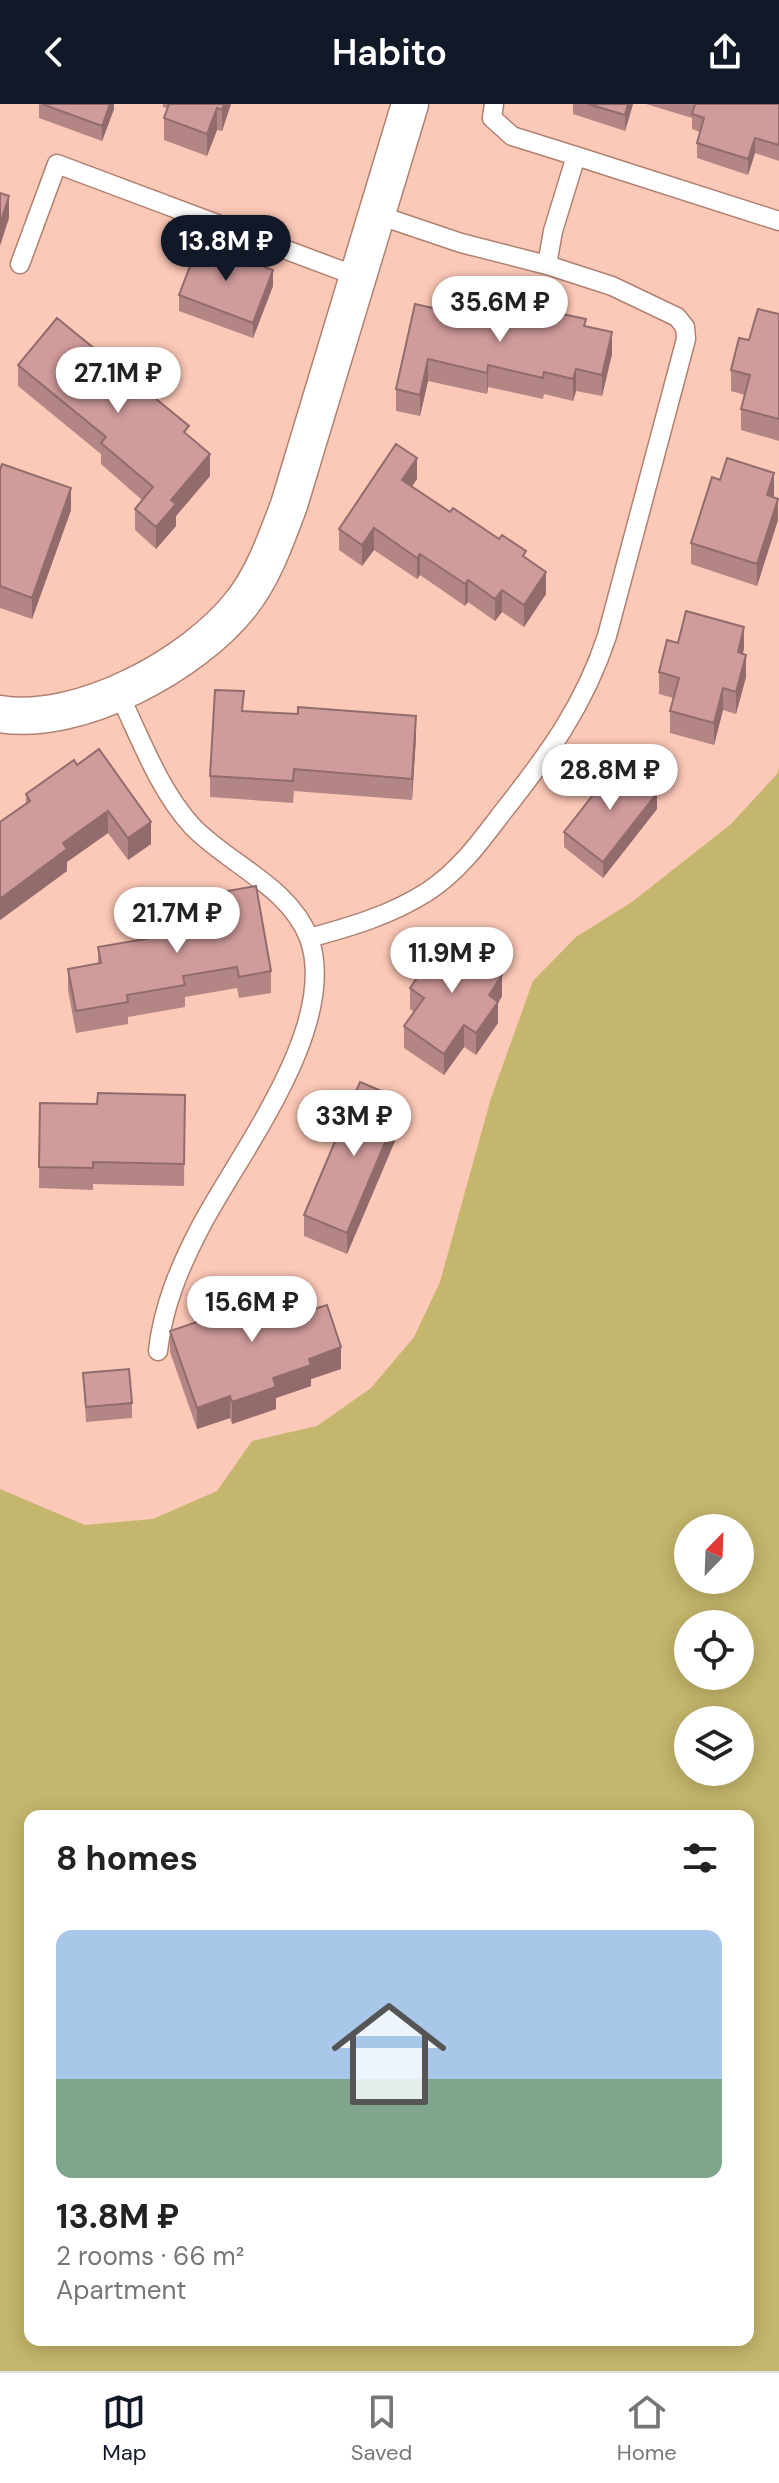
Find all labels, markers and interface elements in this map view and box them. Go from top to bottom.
text: Habito [332,29,447,76]
icon: back [32,30,76,74]
icon: share [703,30,747,74]
pin: 13.8M ₽ [152,215,300,283]
text: 13.8M ₽ [179,224,273,258]
pin: 35.6M ₽ [426,276,574,344]
text: 35.6M ₽ [450,285,550,319]
pin: 27.1M ₽ [44,347,192,415]
text: 27.1M ₽ [74,356,162,390]
pin: 28.8M ₽ [536,744,684,812]
text: 28.8M ₽ [560,753,660,787]
pin: 21.7M ₽ [103,887,251,955]
text: 21.7M ₽ [132,896,222,930]
pin: 11.9M ₽ [378,927,526,995]
text: 11.9M ₽ [408,936,496,970]
pin: 33M ₽ [298,1090,410,1158]
text: 33M ₽ [315,1099,393,1133]
pin: 15.6M ₽ [178,1276,326,1344]
text: 15.6M ₽ [205,1285,299,1319]
north arrow [674,1514,754,1594]
map controls [674,1514,754,1786]
button: locate [674,1610,754,1690]
button: layers [674,1706,754,1786]
text: 8 homes [56,1836,198,1881]
icon: filters [678,1836,722,1880]
icon: home [317,1982,461,2126]
text: 13.8M ₽ [56,2194,179,2239]
text: 2 rooms · 66 m² [56,2239,244,2273]
text: Apartment [56,2273,187,2307]
tab: Map [102,2390,146,2467]
tab: Saved [351,2390,412,2467]
tab: Home [617,2390,677,2467]

